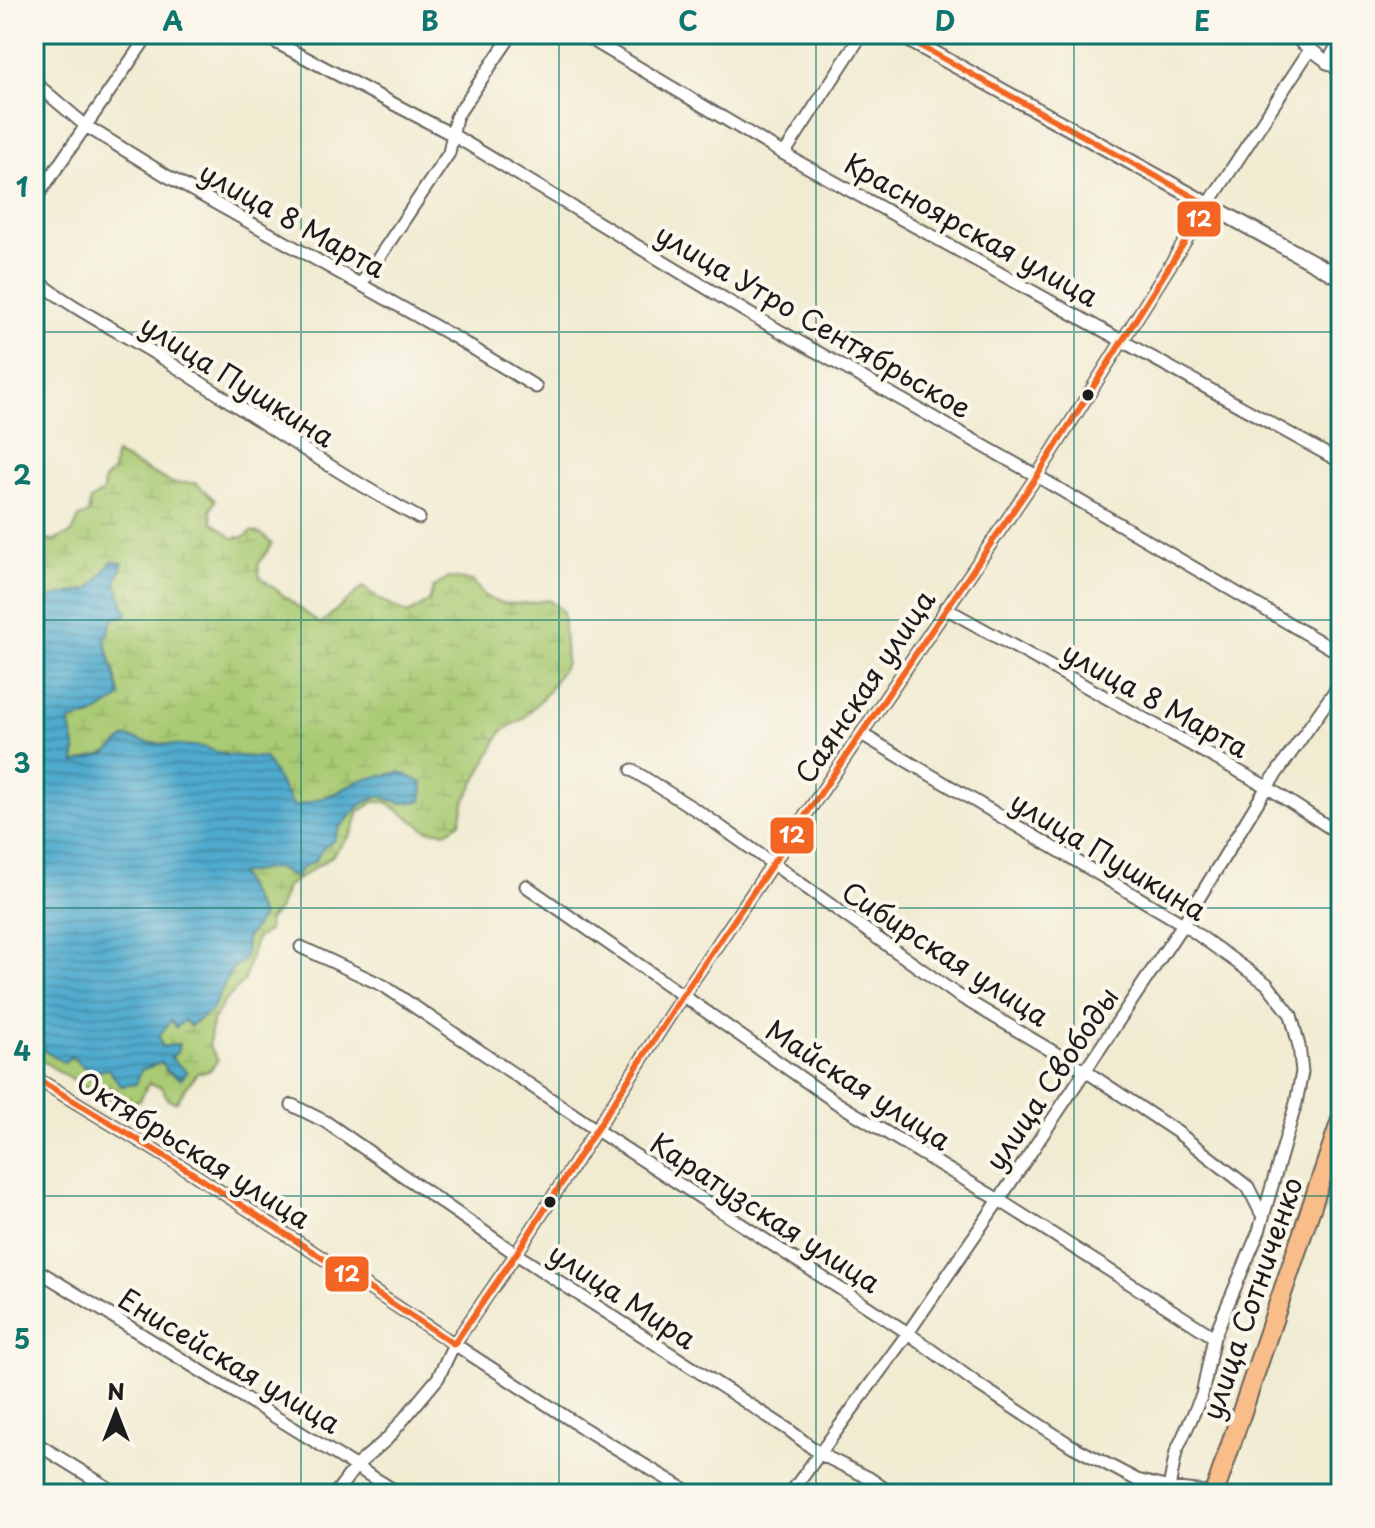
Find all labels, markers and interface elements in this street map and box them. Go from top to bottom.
text: A [163,1,183,40]
text: B [421,1,439,40]
text: C [678,1,698,40]
text: D [935,1,955,40]
text: E [1194,1,1210,40]
street label: Красноярская улица [837,141,1107,317]
street label: улица 8 Марта [192,150,395,289]
text: 1 [16,167,28,206]
line badge: 12 [1176,200,1222,238]
text: 12 [1186,201,1212,234]
street label: улица Утро Сентябрьское [648,212,980,428]
street label: улица Пушкина [132,303,344,457]
unlabelled marker [1080,387,1096,403]
text: 2 [13,455,31,494]
street label: Саянская улица [783,580,945,791]
street label: улица 8 Марта [1055,630,1258,769]
text: 3 [13,743,31,782]
street label: улица Пушкина [1003,779,1216,931]
line badge: 12 [769,816,815,855]
text: 12 [779,817,805,850]
street label: Сибирская улица [834,870,1059,1037]
street label: улица Свободы [974,978,1128,1178]
street label: Майская улица [758,1008,961,1160]
text: 4 [13,1031,31,1070]
street label: Октябрьская улица [68,1059,320,1239]
street label: Каратузская улица [642,1121,890,1303]
street label: улица Сотниченко [1189,1171,1313,1425]
unlabelled marker [542,1194,558,1210]
street label: улица Мира [541,1231,706,1359]
line badge: 12 [324,1255,370,1293]
text: 12 [334,1256,360,1289]
street label: Енисейская улица [111,1276,350,1444]
text: 5 [14,1319,30,1358]
north arrow [76,1372,156,1452]
text: N [107,1374,125,1407]

